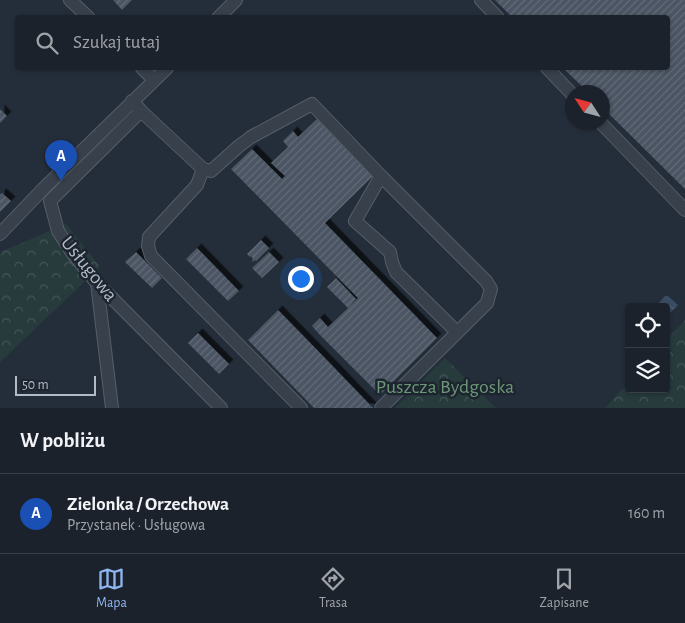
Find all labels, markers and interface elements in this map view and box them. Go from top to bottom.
search box [15,15,670,70]
icon: search [33,29,61,57]
text: Szukaj tutaj [73,33,160,52]
north arrow [565,85,610,130]
pin: A [45,140,77,181]
street label: Usługowa [57,233,121,305]
your location [288,266,314,292]
map controls [625,303,670,393]
button: locate [625,303,670,348]
button: layers [625,348,670,393]
scale bar [15,373,96,396]
park label: Puszcza Bydgoska [376,377,514,397]
text: 50 m [22,378,49,392]
text: W pobliżu [20,430,105,451]
text: Zielonka / Orzechowa [67,495,229,514]
text: A [31,505,41,521]
text: 160 m [628,505,665,521]
text: Przystanek · Usługowa [67,517,205,533]
tab: Mapa [96,565,127,612]
tab: Trasa [319,565,347,612]
tab: Zapisane [539,565,589,612]

